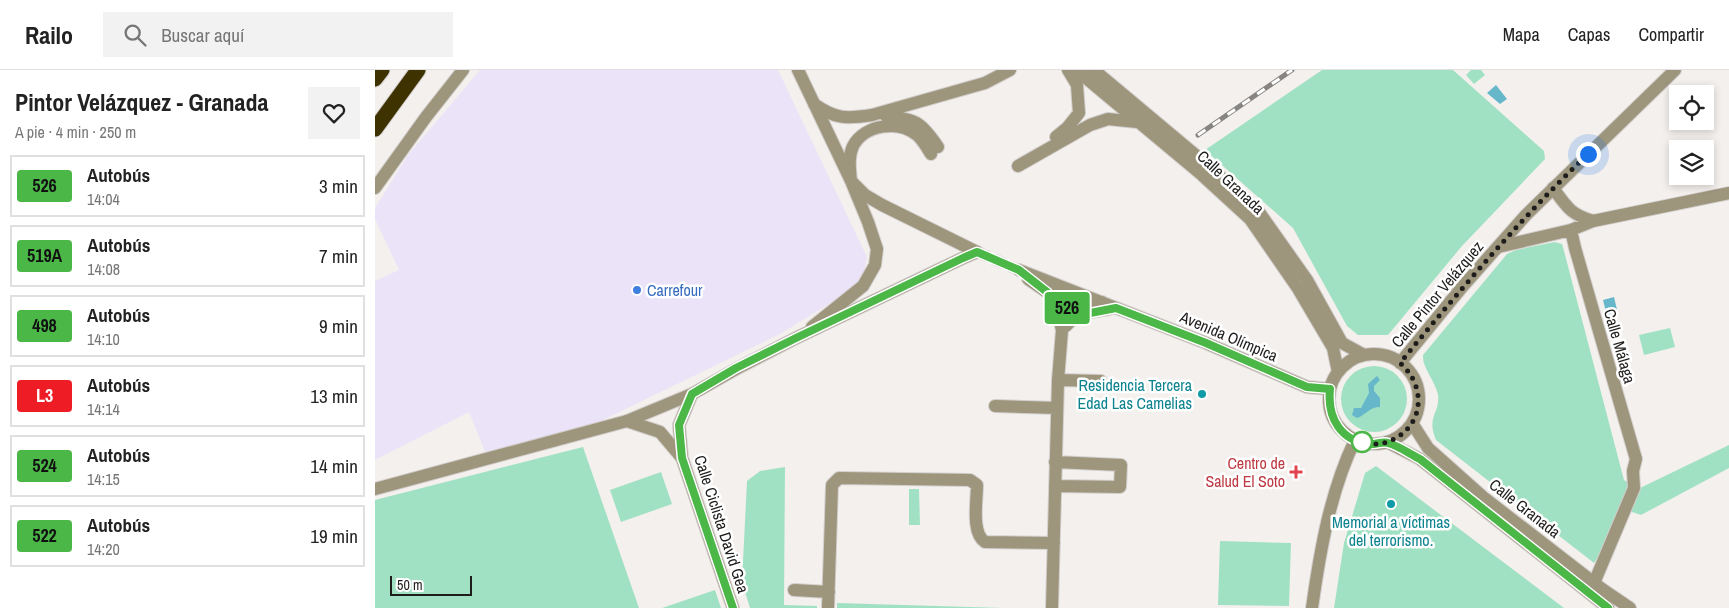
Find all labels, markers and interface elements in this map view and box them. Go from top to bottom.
search box [103,12,453,57]
text: Railo [25,19,73,51]
icon: search [121,21,149,49]
text: Buscar aquí [161,22,244,48]
text: Mapa [1503,22,1540,47]
text: Capas [1568,22,1610,47]
text: Compartir [1638,22,1704,47]
map controls [1669,85,1714,185]
button: locate [1669,85,1714,130]
text: Pintor Velázquez - Granada [15,86,268,118]
button: heart [308,87,360,139]
text: A pie · 4 min · 250 m [15,121,136,143]
button: layers [1669,140,1714,185]
your location [1576,142,1601,167]
street label: Calle Granada [1193,145,1270,219]
text: Autobús [87,162,150,188]
text: 526 [32,173,57,198]
text: 3 min [319,173,358,199]
text: 14:04 [87,188,120,210]
text: Autobús [87,232,150,258]
street label: Calle Pintor Velázquez [1386,236,1488,352]
text: 519A [27,243,62,268]
text: 7 min [319,243,358,269]
text: 14:08 [87,258,120,280]
place label: Carrefour [647,279,703,301]
marker: Carrefour [631,284,643,296]
line badge: 526 [1038,292,1096,324]
text: 526 [1055,295,1079,320]
text: Autobús [87,302,150,328]
street label: Avenida Olímpica [1176,305,1282,367]
street label: Calle Málaga [1599,306,1641,387]
text: 498 [32,313,57,338]
text: 9 min [319,313,358,339]
text: 14:10 [87,328,120,350]
text: Autobús [87,372,150,398]
place label: Residencia Tercera Edad Las Camelias [1078,374,1193,414]
text: L3 [36,383,53,408]
text: 13 min [310,383,358,409]
marker: Residencia Tercera Edad Las Camelias [1196,388,1208,400]
text: 14:14 [87,398,120,420]
unlabelled marker [1351,431,1373,453]
text: Autobús [87,442,150,468]
street label: Calle Ciclista David Gea [689,452,755,596]
place label: Centro de Salud El Soto [1205,452,1285,492]
text: 524 [32,453,57,478]
text: 14 min [310,453,358,479]
marker: Centro de Salud El Soto [1289,465,1303,479]
text: 14:15 [87,468,120,490]
street label: Calle Granada [1485,473,1566,543]
marker: Memorial a víctimas del terrorismo. [1385,498,1397,510]
place label: Memorial a víctimas del terrorismo. [1332,511,1450,551]
text: Autobús [87,512,150,538]
text: 522 [32,523,57,548]
text: 19 min [310,523,358,549]
text: 14:20 [87,538,120,560]
scale bar [390,573,473,596]
text: 50 m [397,576,423,594]

